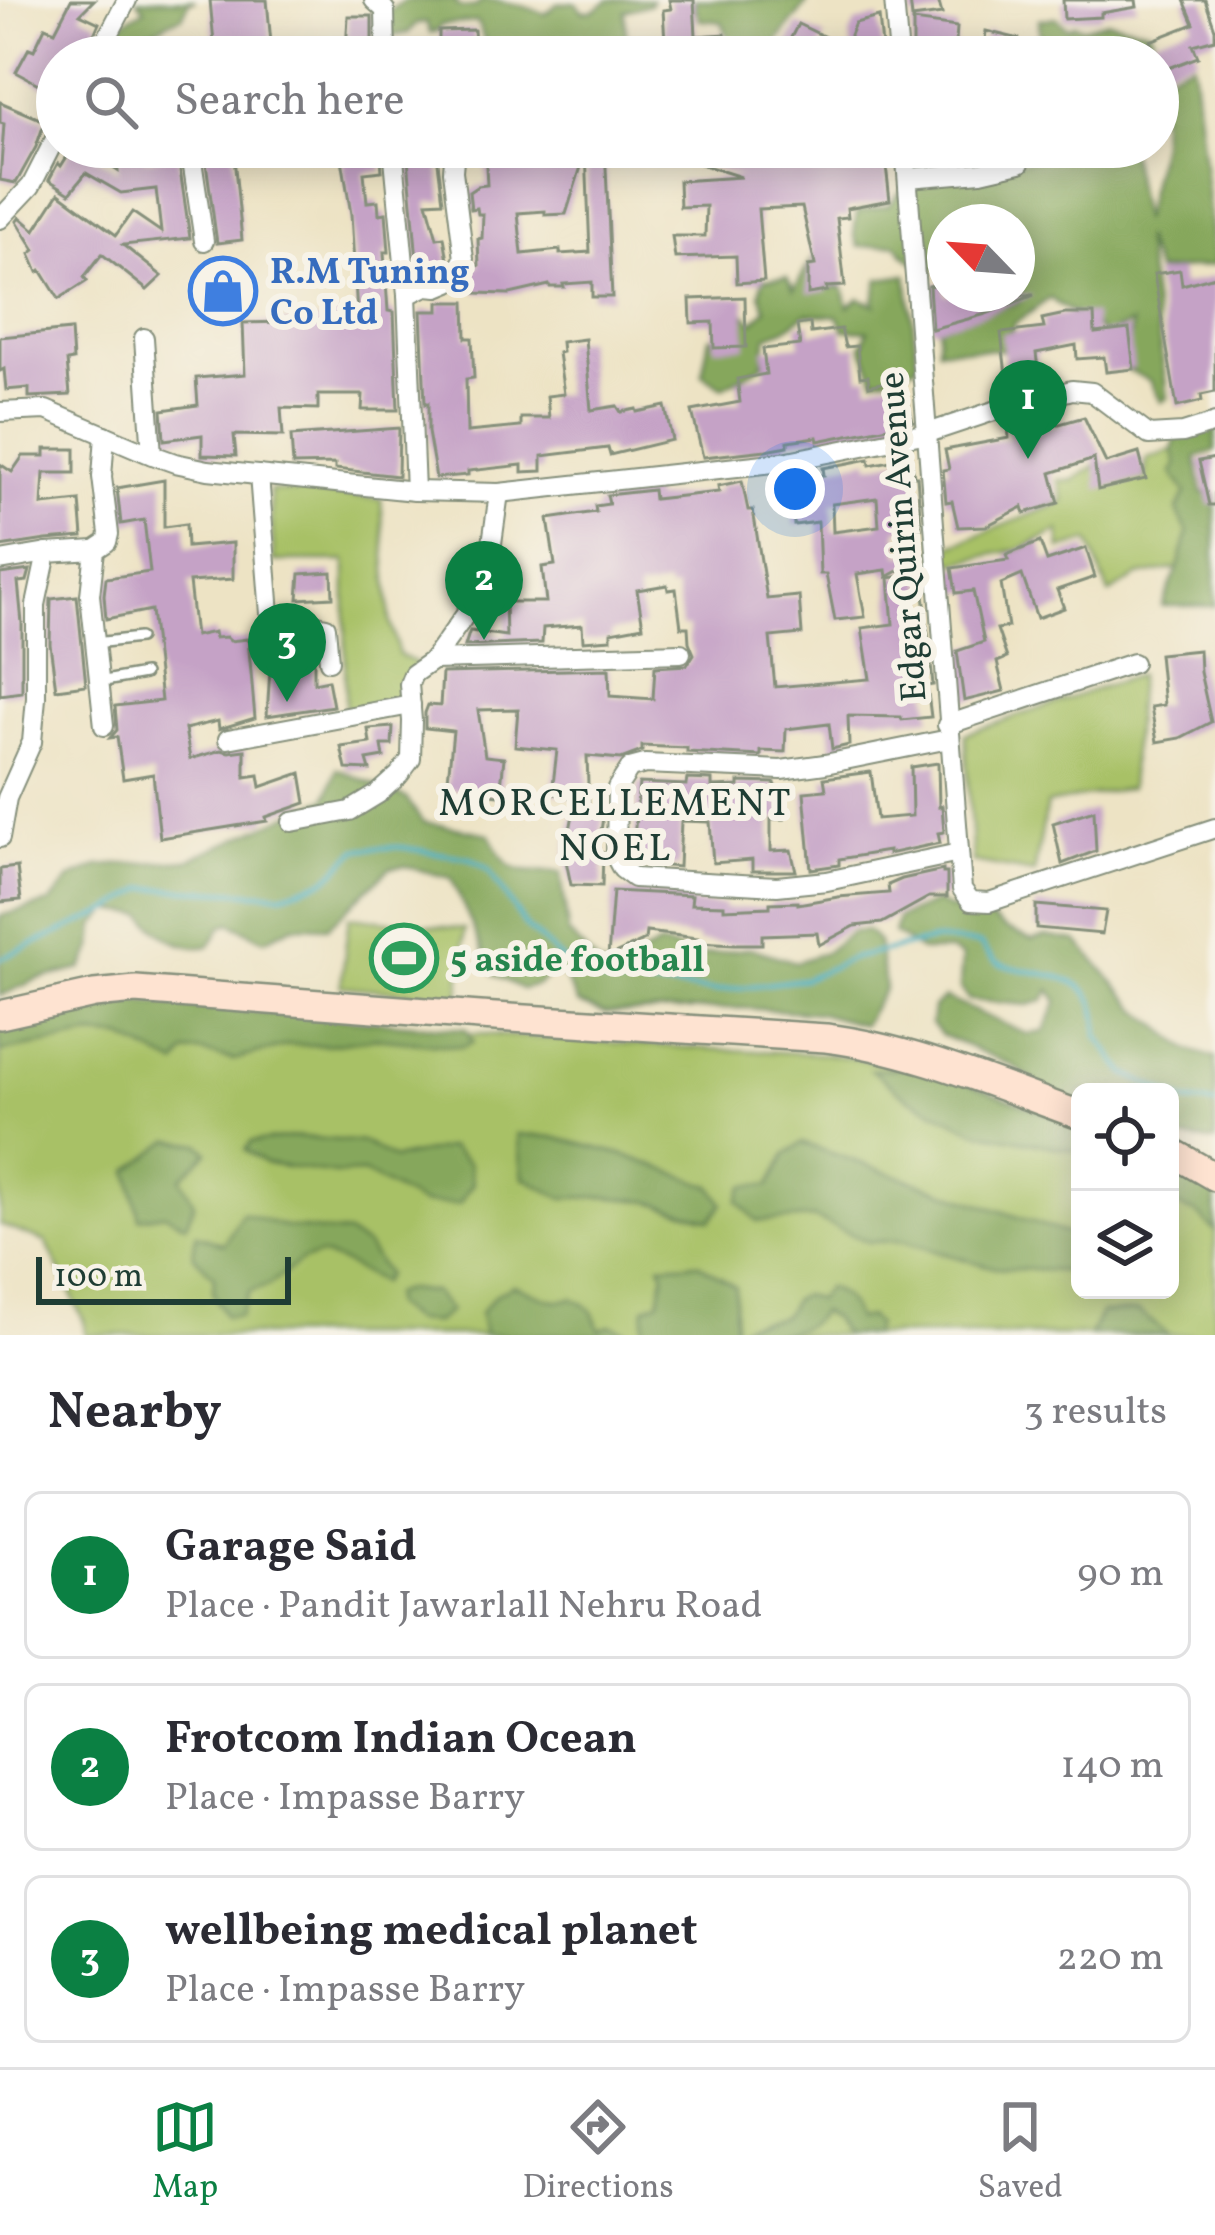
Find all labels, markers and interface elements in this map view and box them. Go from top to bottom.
search box [36,36,1179,168]
icon: search [78,69,144,135]
text: Search here [174,71,405,134]
north arrow [927,204,1035,312]
place label: R.M Tuning Co Ltd [270,249,470,340]
shop icon: R.M Tuning Co Ltd [188,256,258,326]
pin: 1 [989,360,1067,459]
street label: Edgar Quirin Avenue [869,370,941,703]
your location [765,459,825,519]
pin: 2 [445,541,523,640]
pin: 3 [248,603,326,702]
district label: MORCELLEMENT NOEL [438,778,794,877]
sports icon: 5 aside football [369,923,439,993]
place label: 5 aside football [450,937,705,987]
map controls [1071,1083,1179,1299]
button: locate [1071,1083,1179,1191]
button: layers [1071,1191,1179,1299]
scale bar [36,1251,291,1304]
text: 100 m [54,1255,143,1301]
text: Nearby [48,1378,222,1449]
text: 3 results [1024,1386,1167,1440]
text: Garage Said [165,1517,417,1580]
text: 1 [82,1548,98,1602]
text: 90 m [1077,1548,1164,1602]
text: Place · Pandit Jawarlall Nehru Road [165,1580,763,1634]
text: Frotcom Indian Ocean [165,1709,637,1772]
text: 2 [80,1740,100,1794]
text: 140 m [1061,1740,1164,1794]
text: Place · Impasse Barry [165,1772,525,1826]
text: wellbeing medical planet [165,1901,698,1964]
text: 3 [80,1932,100,1986]
text: 220 m [1057,1932,1164,1986]
text: Place · Impasse Barry [165,1964,525,2018]
tab: Map [152,2094,218,2212]
tab: Directions [522,2094,674,2212]
tab: Saved [978,2094,1063,2212]

